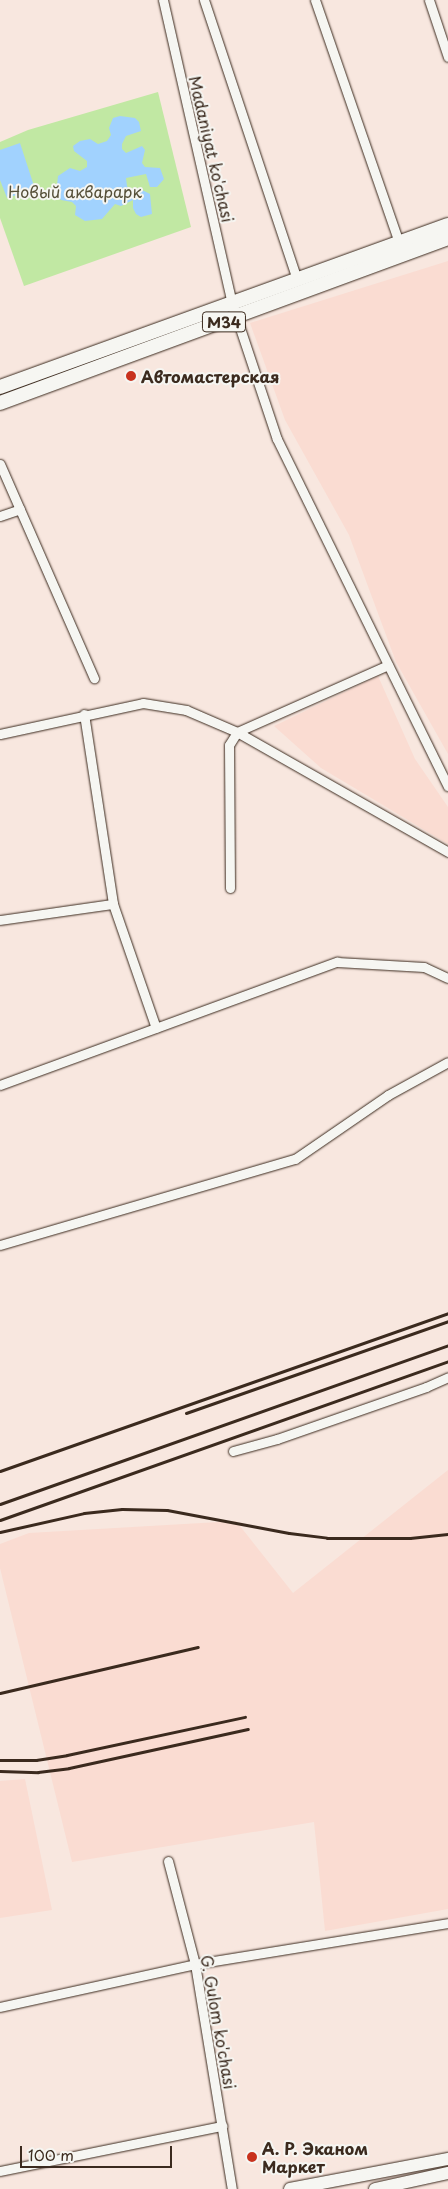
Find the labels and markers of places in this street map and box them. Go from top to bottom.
place label: Автомастерская [141,366,279,386]
marker: Автомастерская [125,370,137,382]
place label: А. Р. Эканом Маркет [262,2138,369,2176]
marker: А. Р. Эканом Маркет [246,2151,258,2163]

